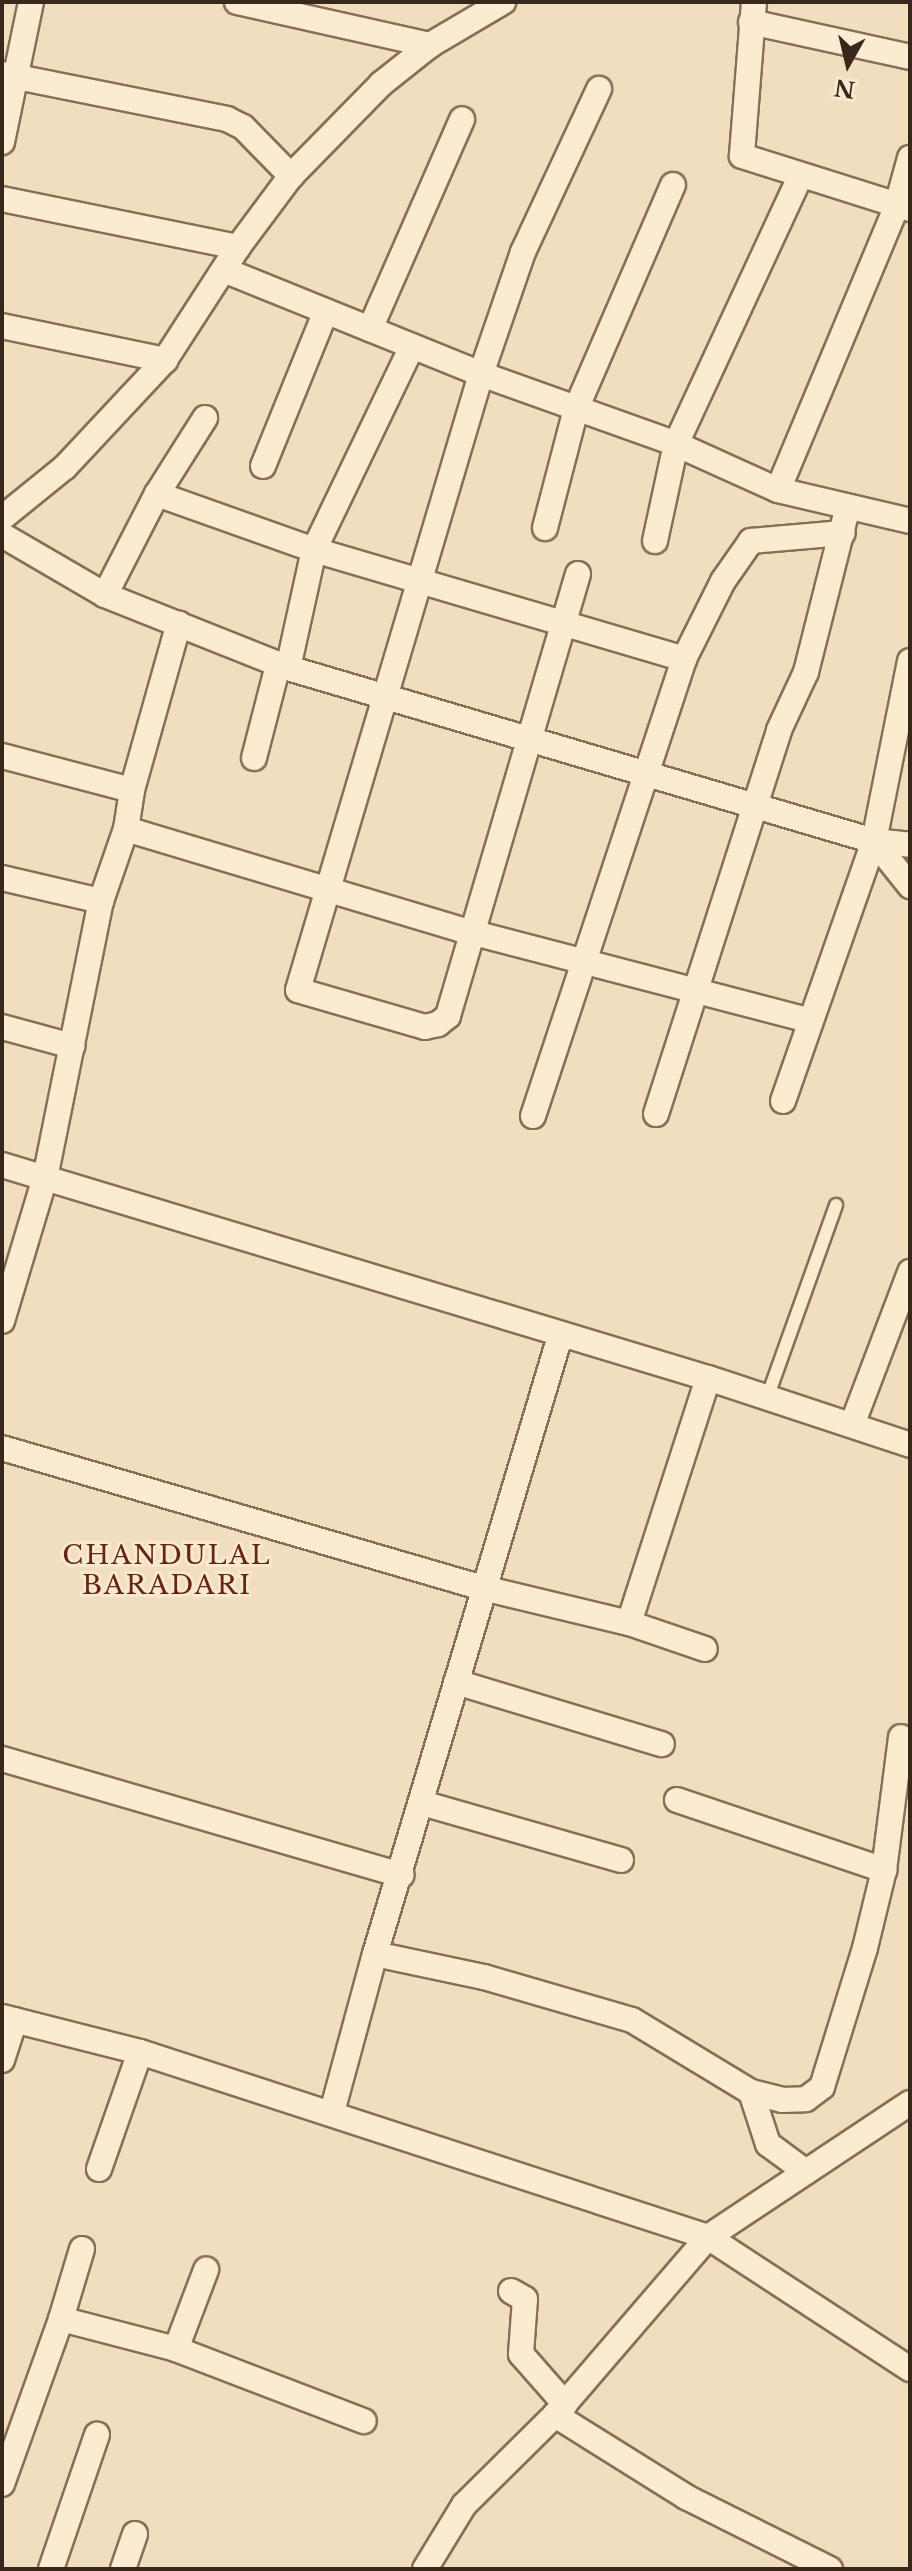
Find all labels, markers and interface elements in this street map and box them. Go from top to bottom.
north arrow [808,24,888,104]
text: N [832,73,857,103]
district label: CHANDULAL BARADARI [62,1540,272,1602]

